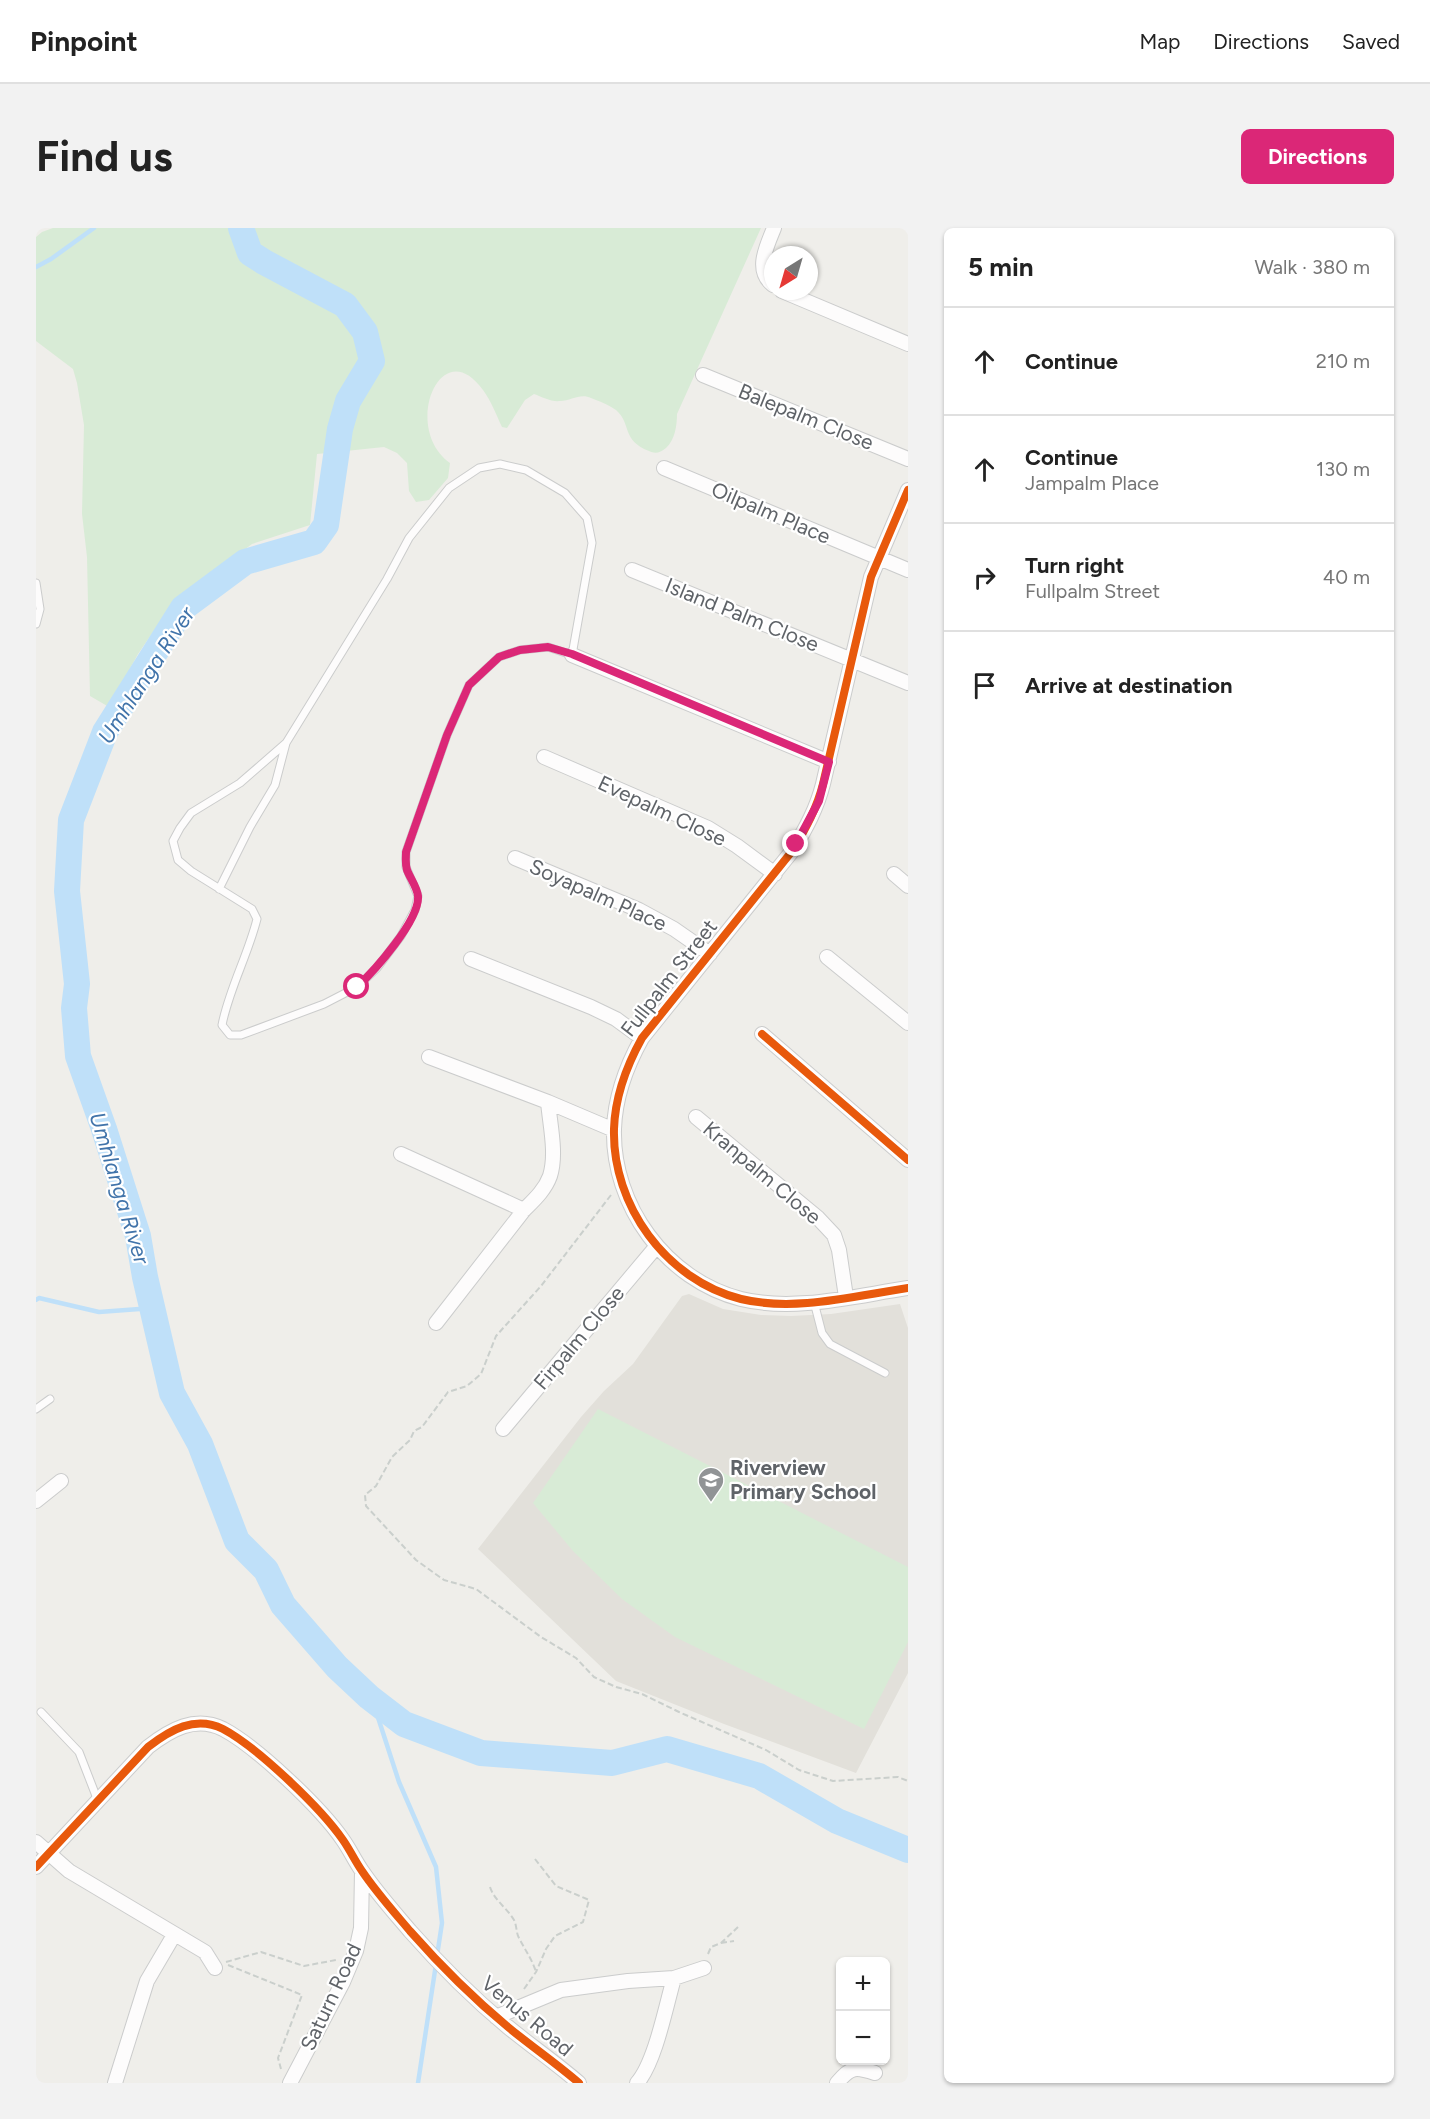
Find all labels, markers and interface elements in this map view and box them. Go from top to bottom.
text: Pinpoint [30,24,138,58]
text: Map [1139,29,1180,54]
text: Directions [1213,29,1309,54]
text: Saved [1342,29,1400,54]
button: Directions [1241,129,1394,184]
text: Find us [36,131,173,182]
north arrow [764,246,818,300]
text: 5 min [968,251,1034,283]
text: Walk · 380 m [1254,255,1370,279]
icon: ahead [968,345,1001,378]
text: Continue [1025,348,1118,375]
text: 210 m [1316,349,1370,373]
street label: Balepalm Close [735,378,877,455]
text: Continue [1025,444,1118,471]
icon: ahead [968,453,1001,486]
text: 130 m [1316,457,1370,481]
text: Jampalm Place [1025,471,1159,495]
street label: Oilpalm Place [708,476,834,549]
text: Turn right [1025,552,1124,579]
icon: right [968,561,1001,594]
text: 40 m [1323,565,1370,589]
street label: Island Palm Close [662,572,823,657]
text: Fullpalm Street [1025,579,1160,603]
water label: Umhlanga River [92,601,201,749]
icon: arrive [968,669,1001,702]
text: Arrive at destination [1025,672,1233,699]
street label: Evepalm Close [594,770,730,851]
route end [782,830,808,856]
street label: Soyapalm Place [526,853,671,936]
street label: Fullpalm Street [615,914,722,1041]
route start [343,973,369,999]
water label: Umhlanga River [84,1109,156,1269]
street label: Kranpalm Close [698,1116,826,1229]
street label: Firpalm Close [528,1281,629,1395]
place label: Riverview Primary School [730,1455,876,1504]
school or university icon: Riverview Primary School [696,1465,726,1503]
street label: Saturn Road [295,1939,366,2054]
map controls [836,1957,890,2065]
button: + [836,1957,890,2011]
street label: Venus Road [476,1970,578,2061]
button: − [836,2011,890,2065]

